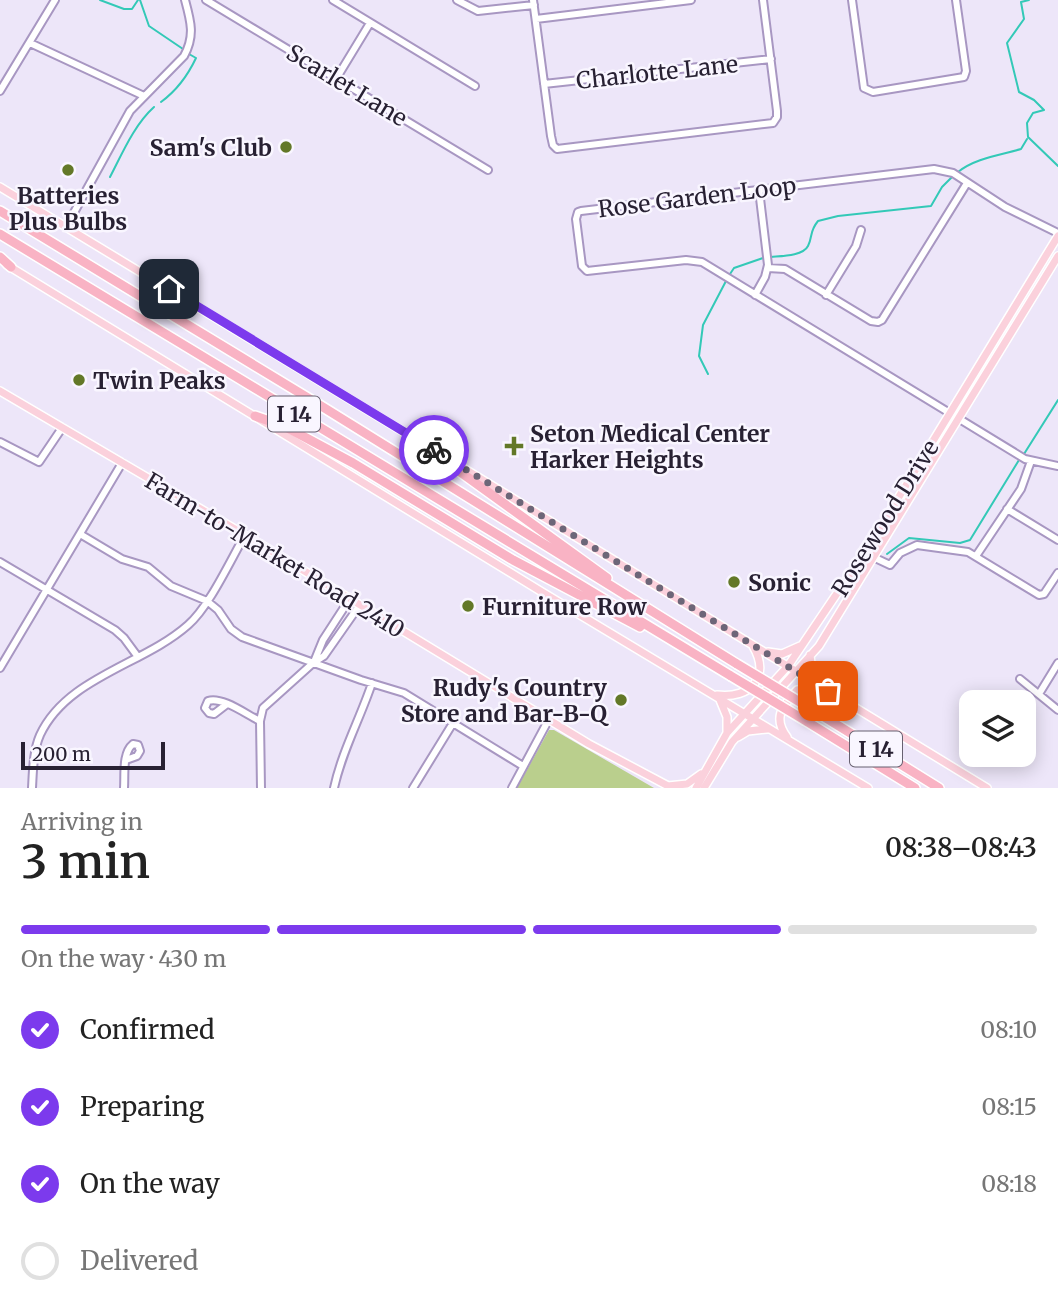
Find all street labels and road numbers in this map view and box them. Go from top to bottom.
street label: Scarlet Lane [281,38,413,132]
street label: Charlotte Lane [575,49,739,95]
street label: Rose Garden Loop [596,170,798,224]
road number: I 14 [268,396,320,432]
street label: Rosewood Drive [825,434,945,602]
street label: Farm-to-Market Road 2410 [140,466,410,644]
road number: I 14 [850,732,902,766]

